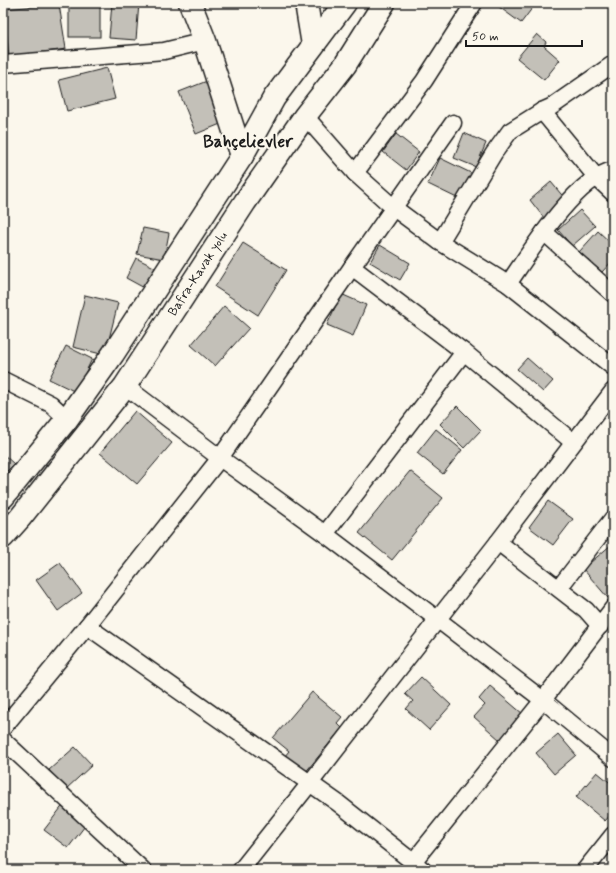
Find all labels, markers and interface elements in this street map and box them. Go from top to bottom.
scale bar [466,22,582,48]
text: 50 m [472,29,499,45]
district label: Bahçelievler [203,131,294,153]
street label: Bafra-Kavak yolu [164,229,232,319]

